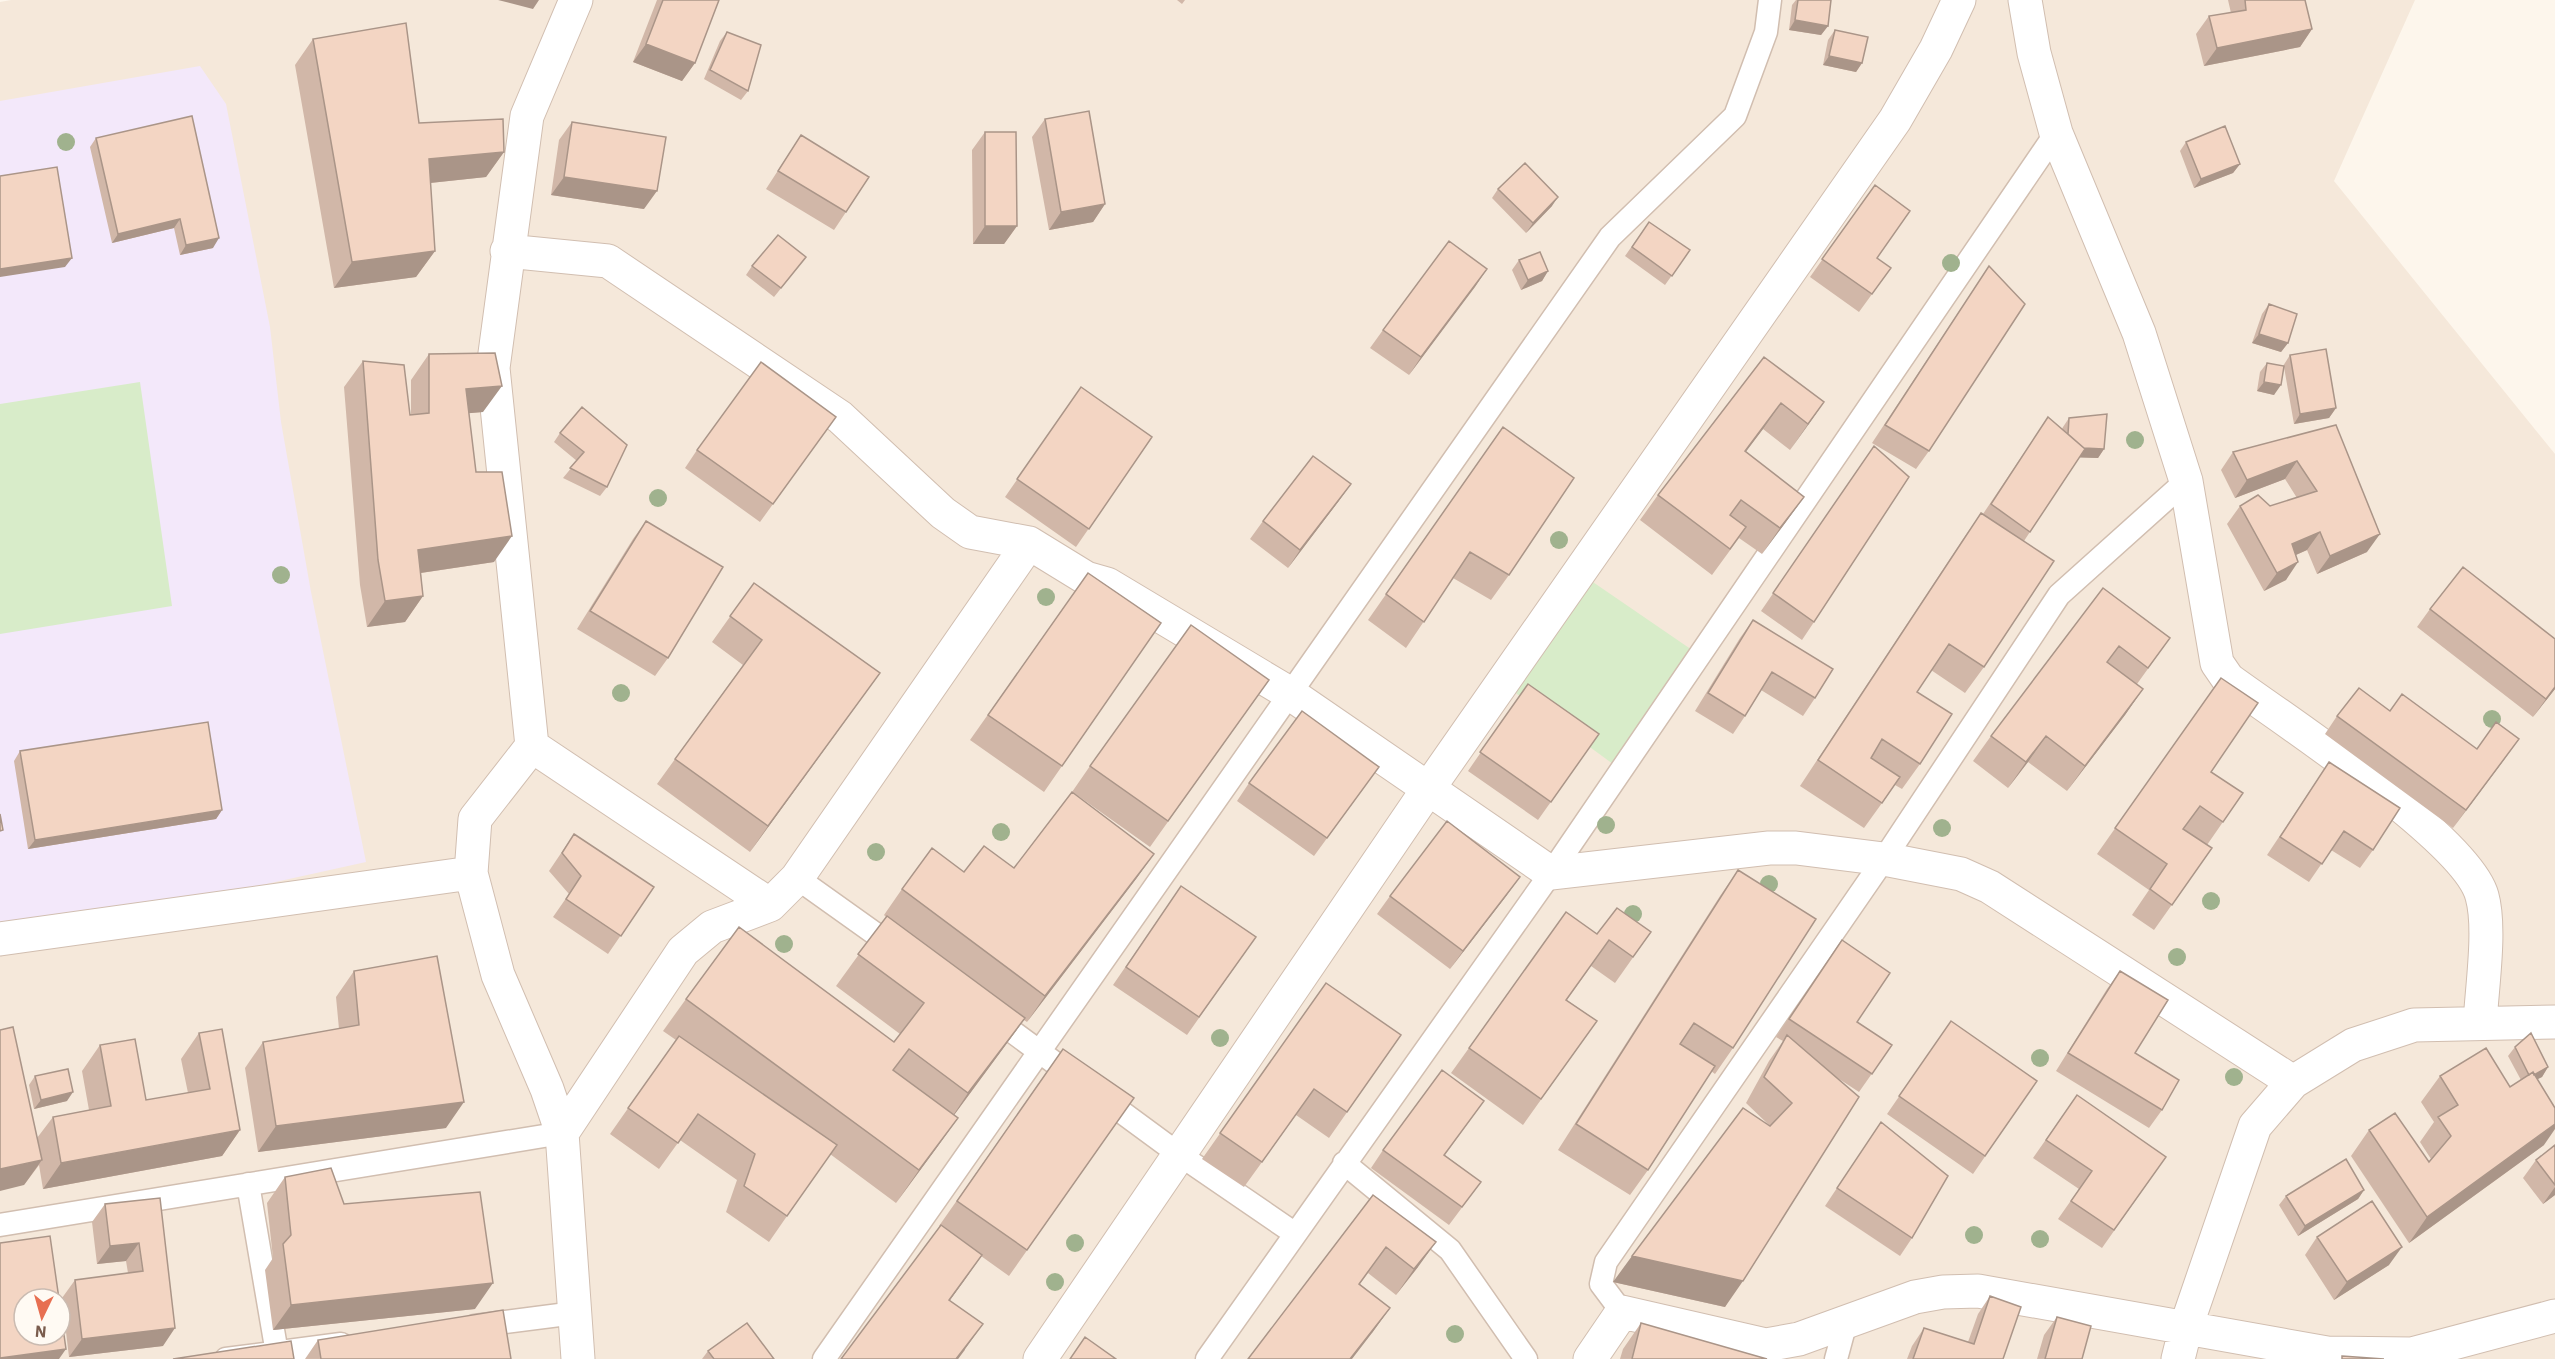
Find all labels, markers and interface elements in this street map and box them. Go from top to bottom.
north arrow [12,1287,72,1347]
text: N [34,1321,47,1342]

